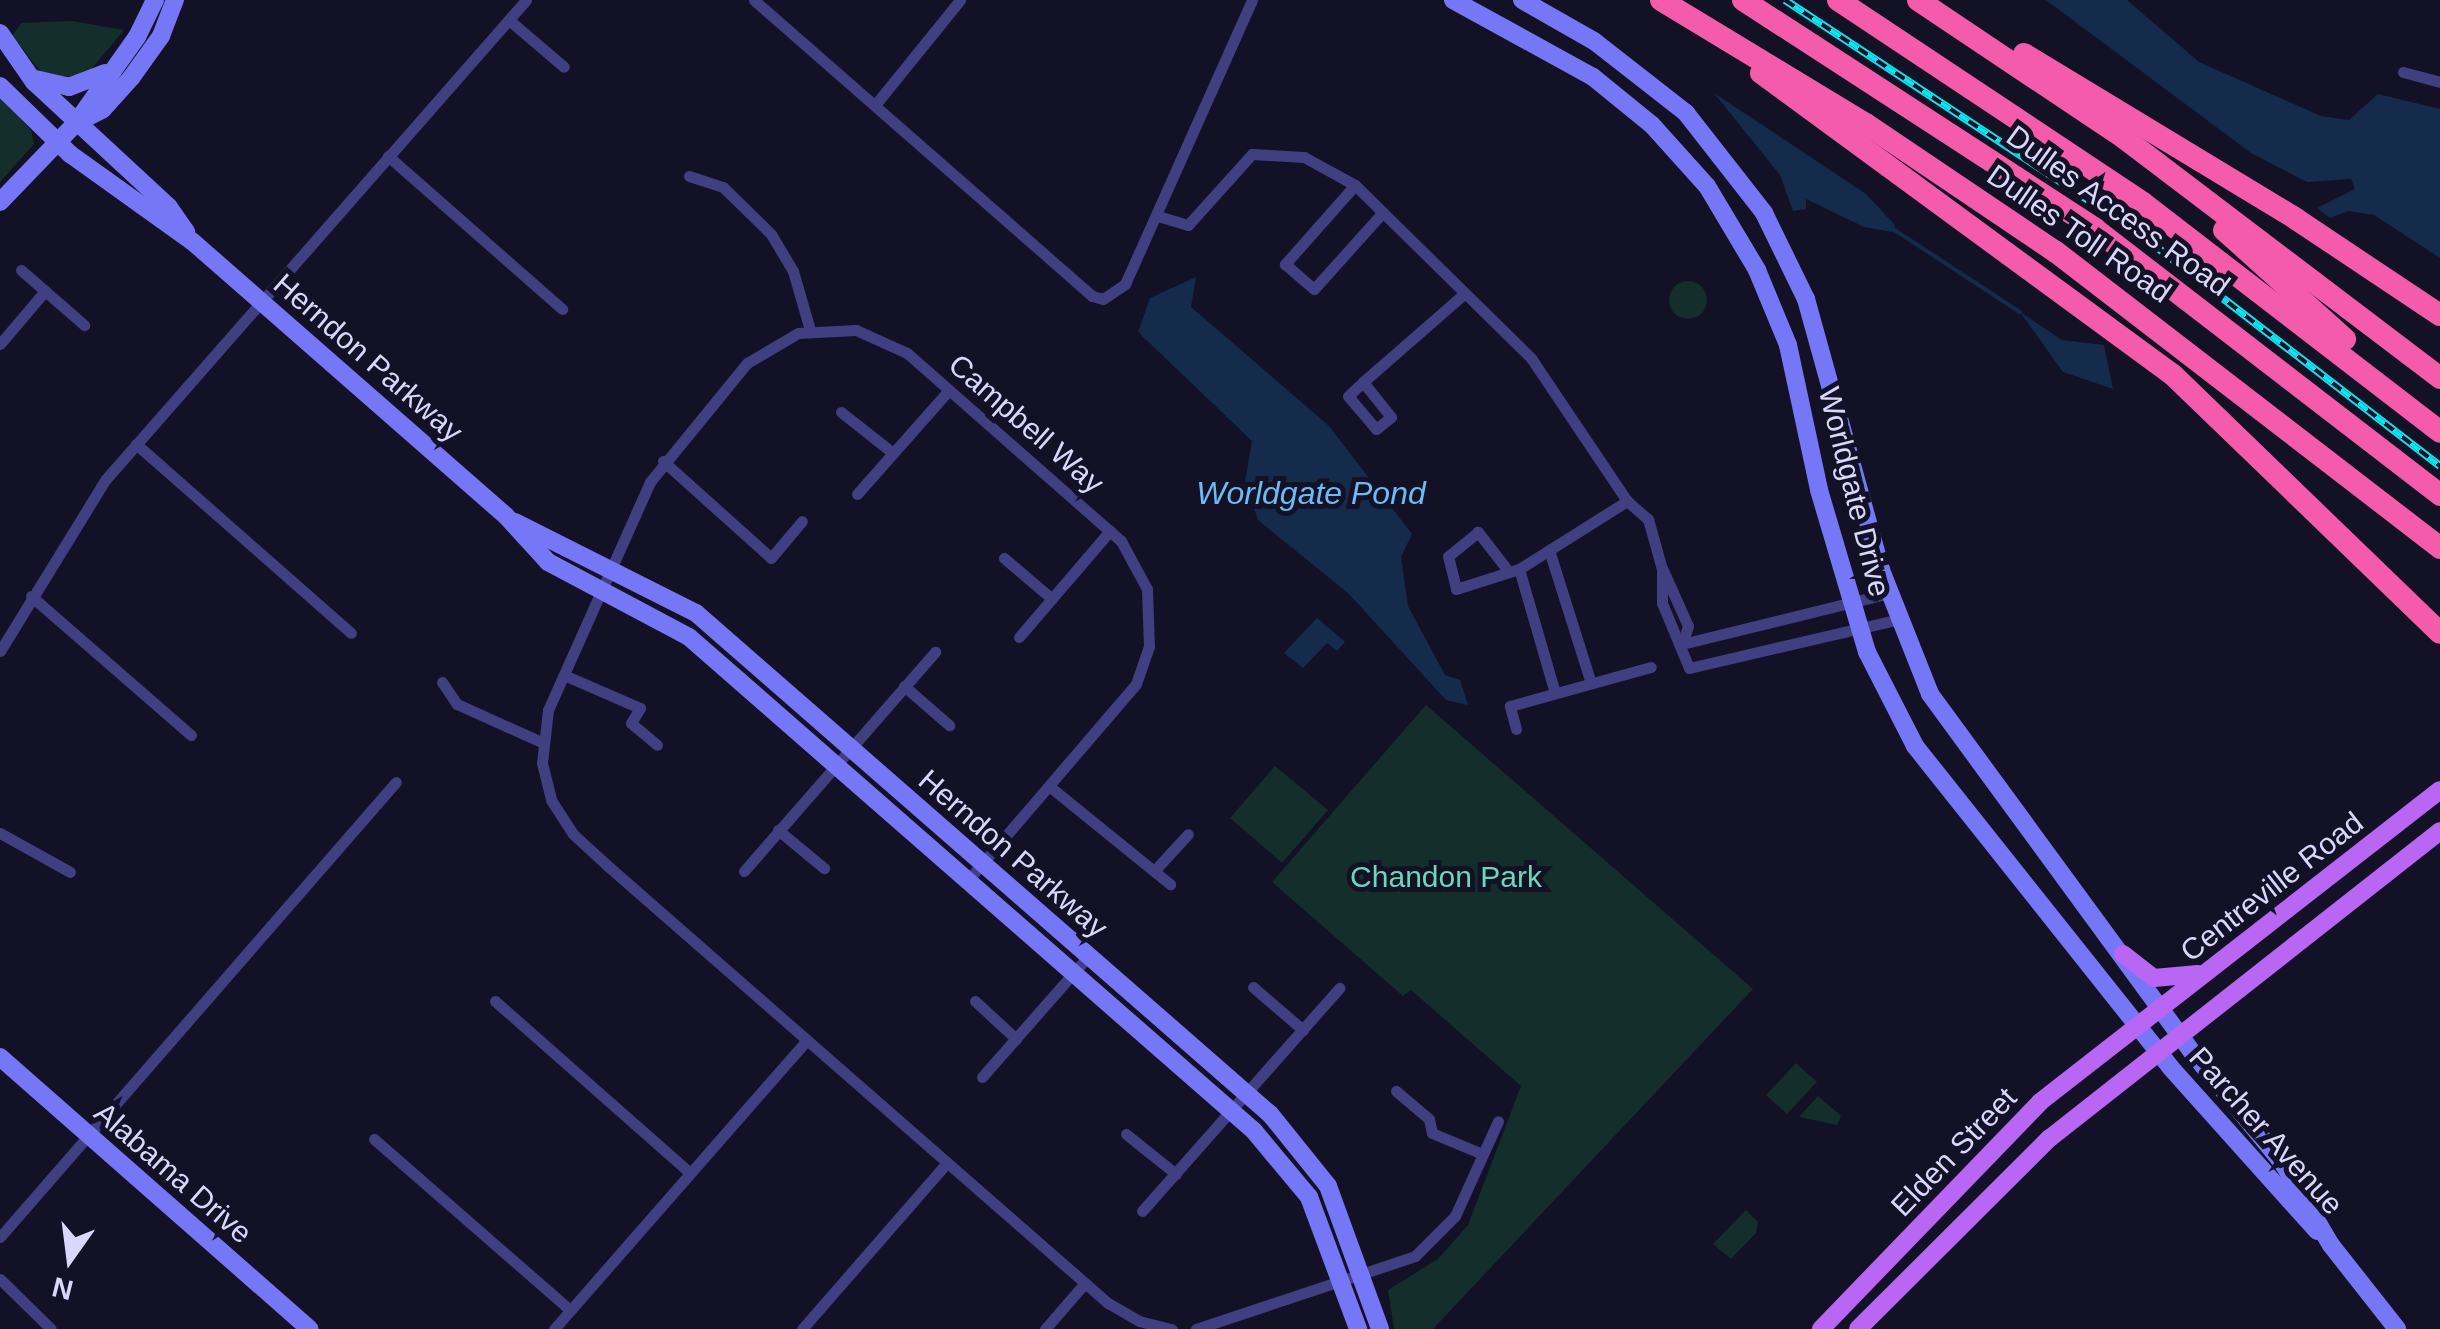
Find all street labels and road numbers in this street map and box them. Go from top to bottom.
street label: Dulles Access Road [1999,118,2237,304]
street label: Dulles Toll Road [1980,157,2178,311]
street label: Herndon Parkway [266,266,470,450]
street label: Campbell Way [941,347,1111,501]
street label: Worldgate Drive [1811,384,1897,600]
street label: Herndon Parkway [911,762,1115,946]
street label: Centreville Road [2174,805,2370,969]
street label: Parcher Avenue [2181,1039,2351,1223]
street label: Elden Street [1884,1080,2024,1224]
street label: Alabama Drive [87,1095,259,1251]

